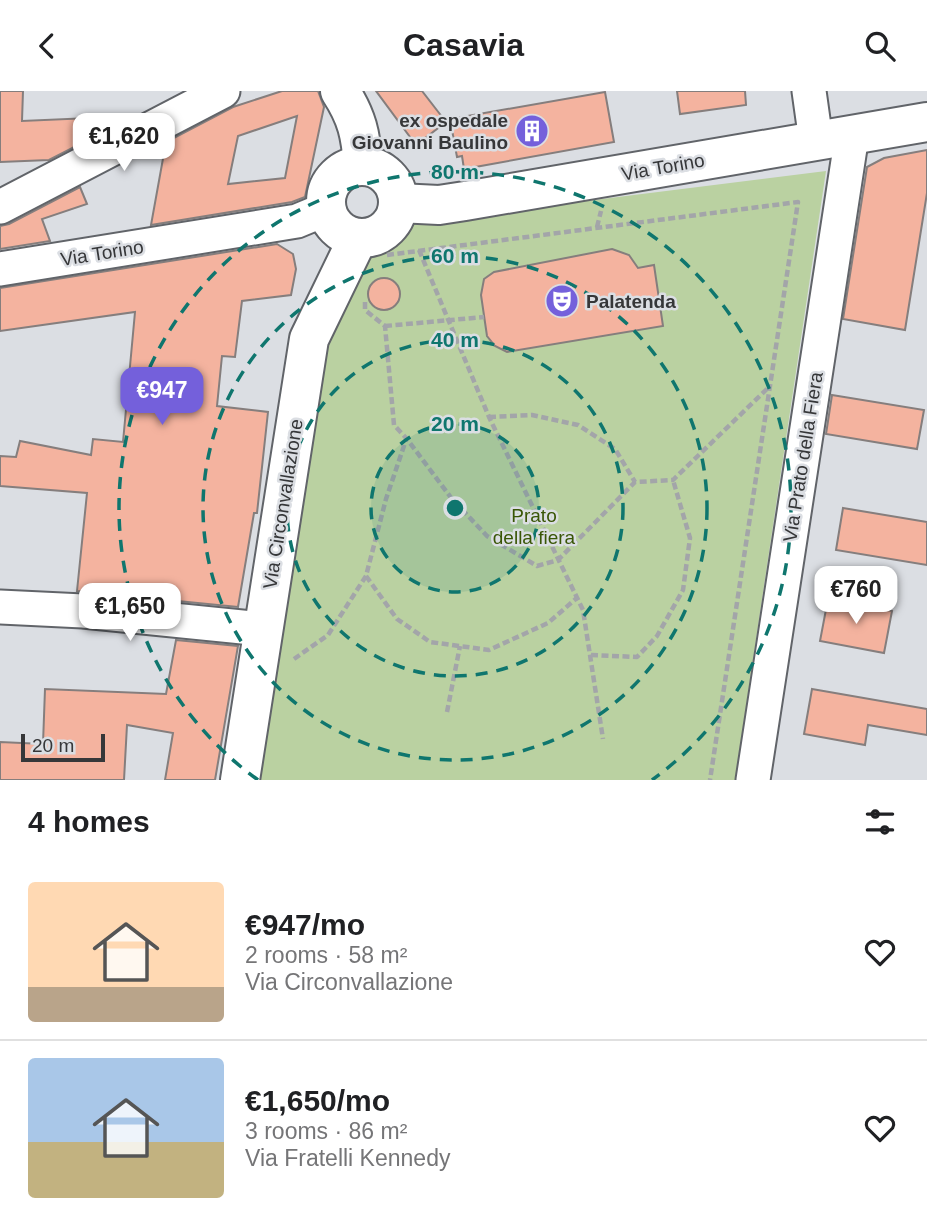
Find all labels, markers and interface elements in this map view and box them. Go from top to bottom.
icon: back [28,27,66,65]
text: Casavia [403,27,524,63]
icon: search [861,27,899,65]
place label: ex ospedale Giovanni Baulino [352,110,508,153]
building icon: ex ospedale Giovanni Baulino [513,112,551,150]
pin: €1,620 [67,113,181,173]
text: €1,620 [89,123,159,149]
street label: Via Torino [620,149,706,185]
text: 80 m [431,160,479,183]
street label: Via Torino [59,236,145,270]
text: 60 m [431,244,479,267]
theatre icon: Palatenda [543,282,581,320]
place label: Palatenda [586,291,676,312]
text: 40 m [431,328,479,351]
pin: €947 [121,367,203,427]
street label: Via Prato della Fiera [779,370,827,543]
text: €947 [136,377,188,403]
text: 20 m [431,412,479,435]
street label: Via Circonvallazione [259,418,307,590]
centre of rings [443,496,467,520]
park label: Prato della fiera [493,505,576,548]
pin: €760 [815,567,897,626]
text: €760 [830,576,882,602]
pin: €1,650 [73,583,187,643]
text: €1,650 [95,593,165,619]
scale bar [21,731,105,763]
text: 20 m [32,735,74,756]
icon: filters [861,803,899,841]
text: 4 homes [28,805,150,838]
text: €947/mo [245,908,365,941]
icon: home [84,910,168,994]
icon: heart [861,933,899,971]
text: 2 rooms · 58 m² [245,942,407,968]
text: Via Circonvallazione [245,969,453,995]
text: €1,650/mo [245,1084,390,1117]
icon: home [84,1086,168,1170]
icon: heart [861,1109,899,1147]
text: 3 rooms · 86 m² [245,1118,407,1144]
text: Via Fratelli Kennedy [245,1145,450,1171]

